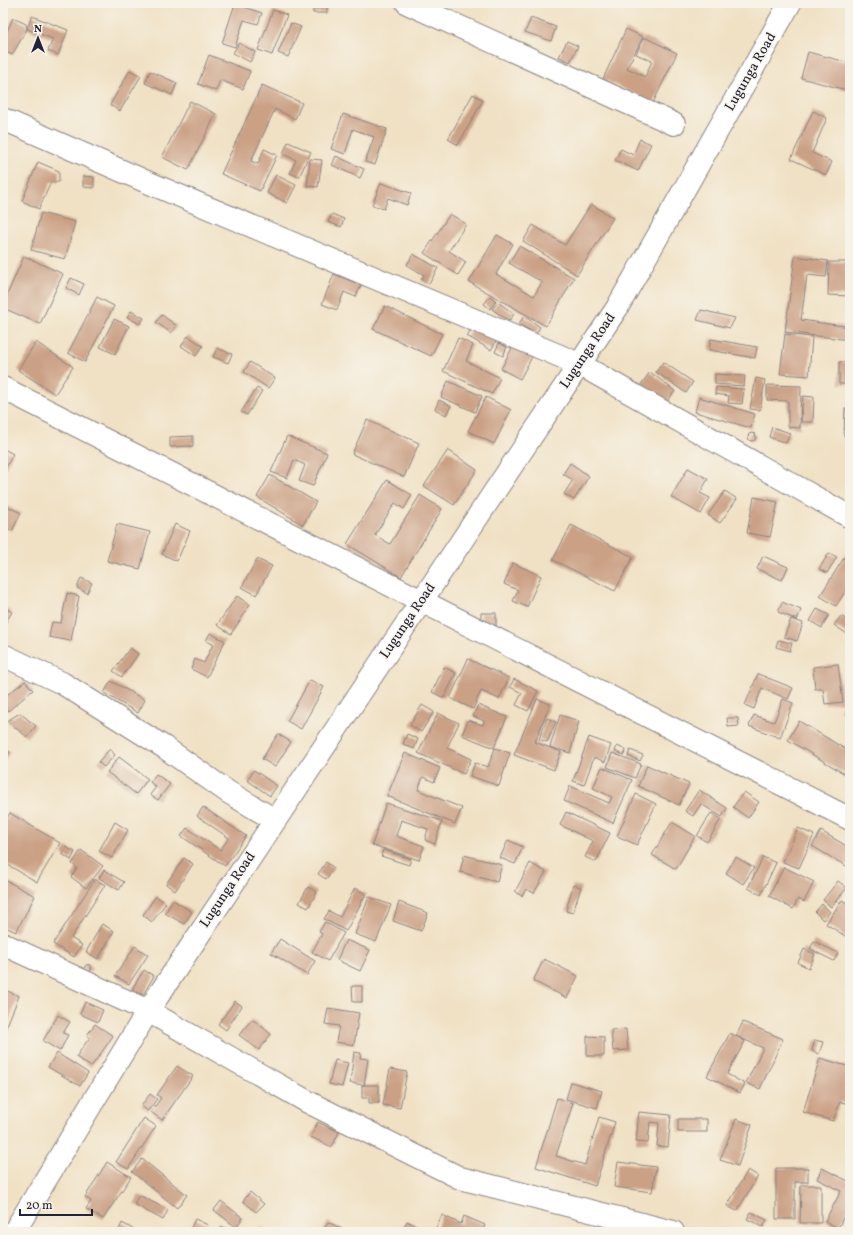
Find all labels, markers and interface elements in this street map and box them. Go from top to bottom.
north arrow [18,18,58,58]
text: N [34,22,42,37]
street label: Lugunga Road [721,29,781,115]
street label: Lugunga Road [556,309,620,393]
street label: Lugunga Road [376,579,440,663]
street label: Lugunga Road [196,848,260,932]
scale bar [20,1191,92,1217]
text: 20 m [26,1198,53,1214]

